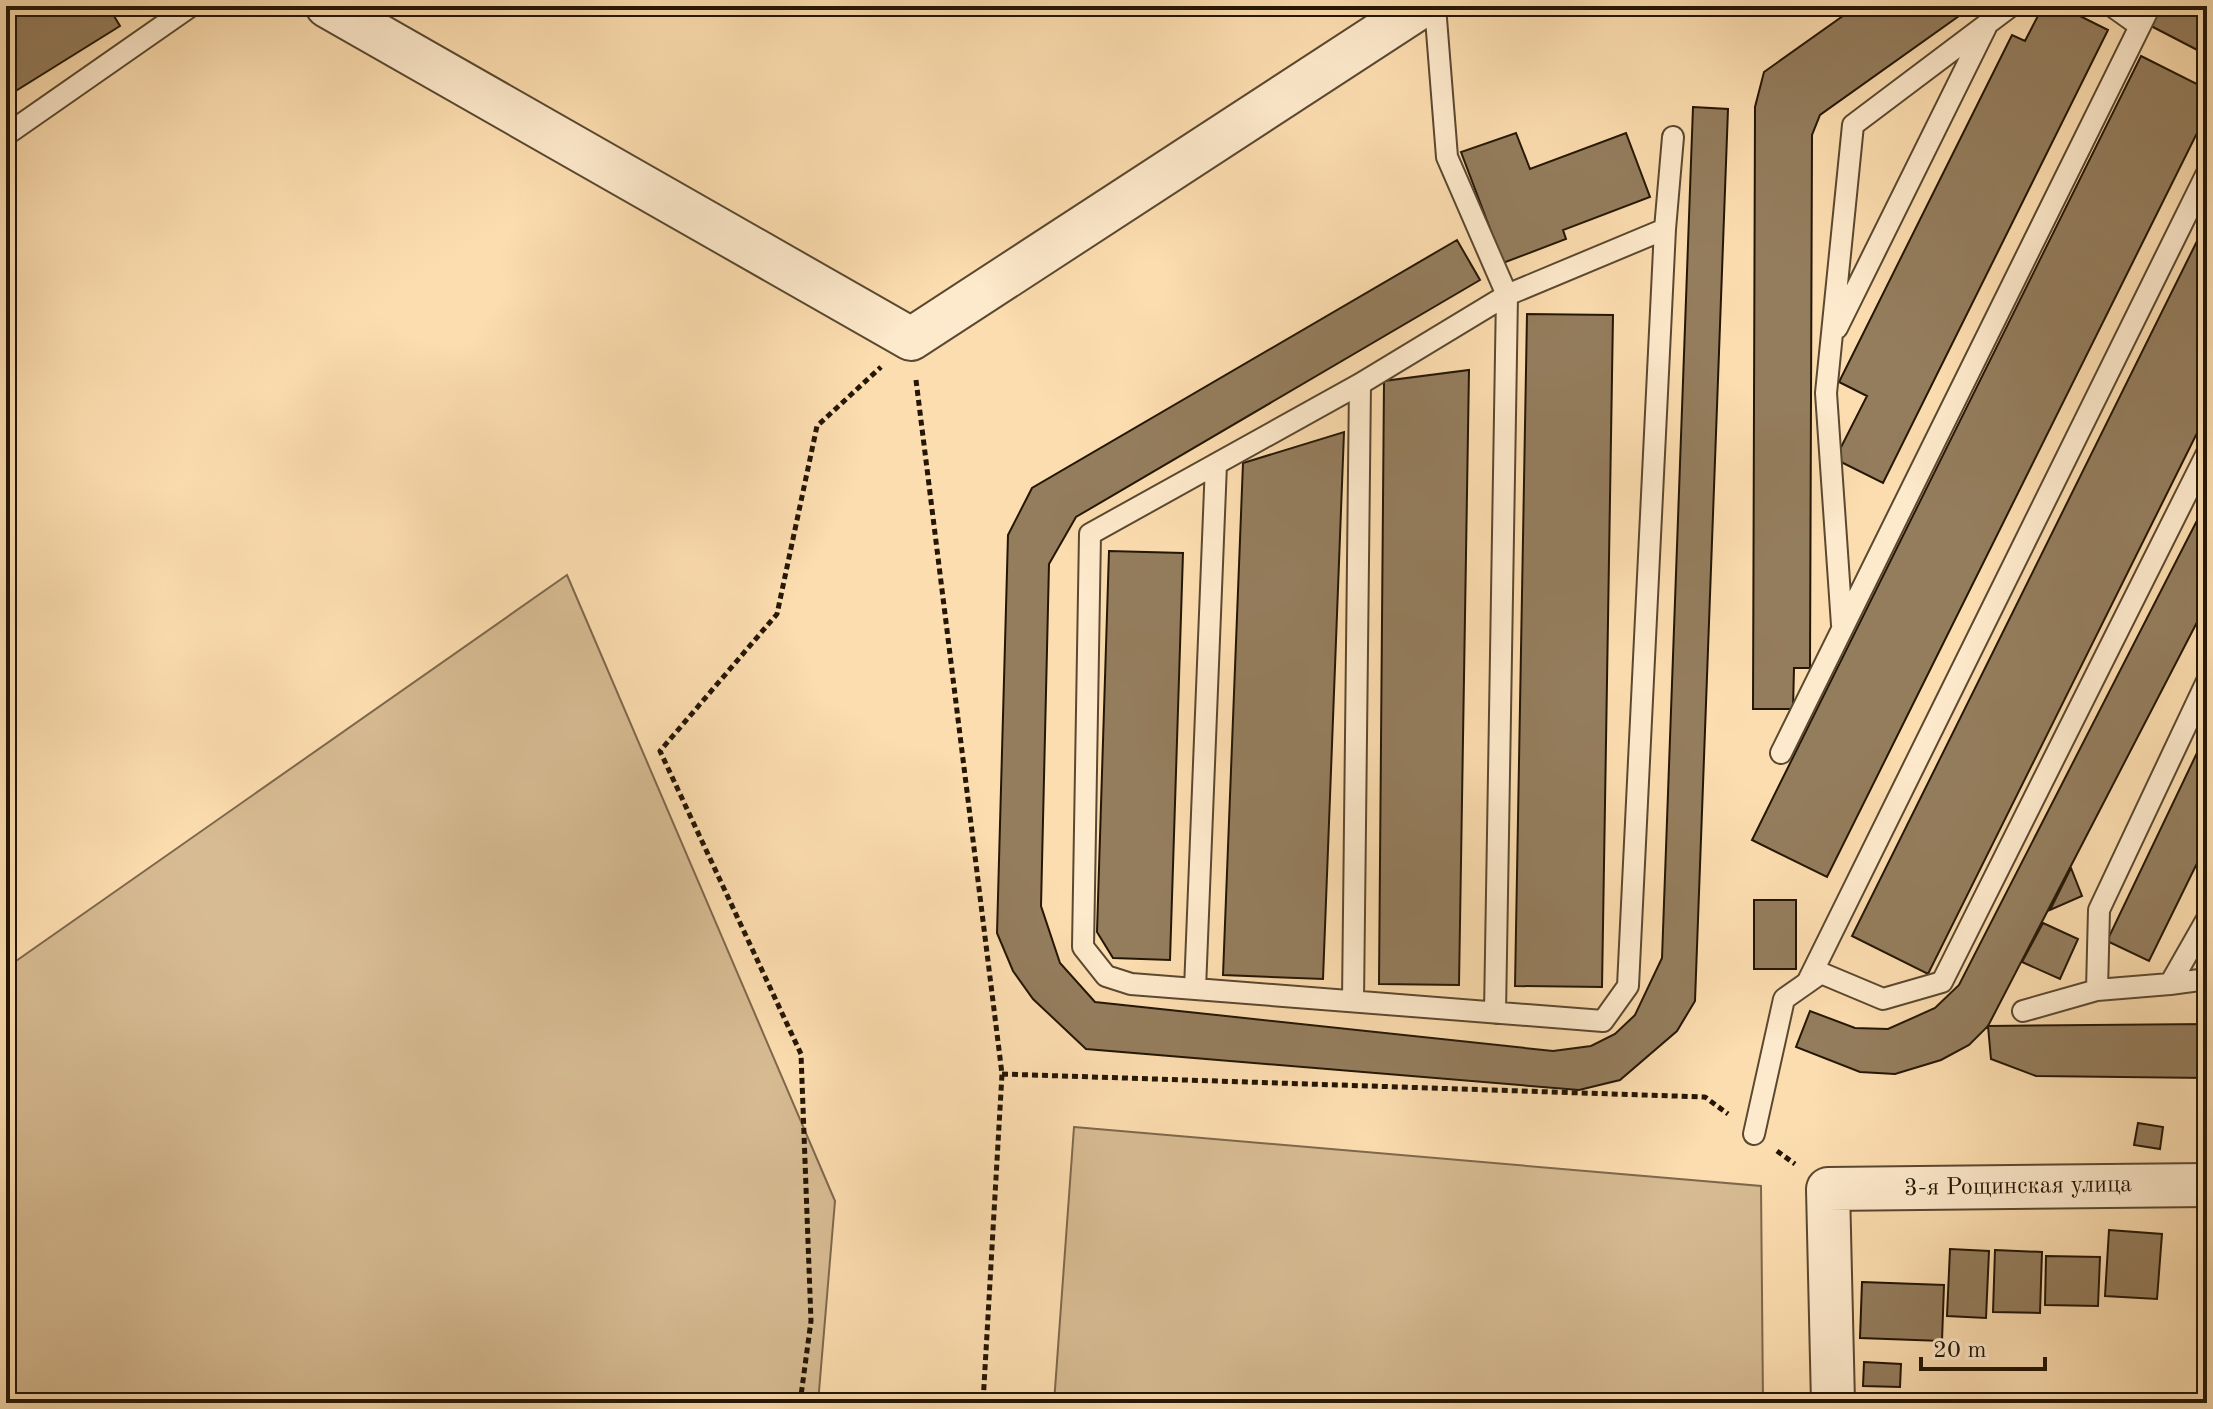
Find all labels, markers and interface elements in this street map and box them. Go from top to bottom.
street label: 3-я Рощинская улица [1904,1173,2132,1201]
scale bar [1921,1321,2045,1371]
text: 20 m [1933,1339,1987,1363]

